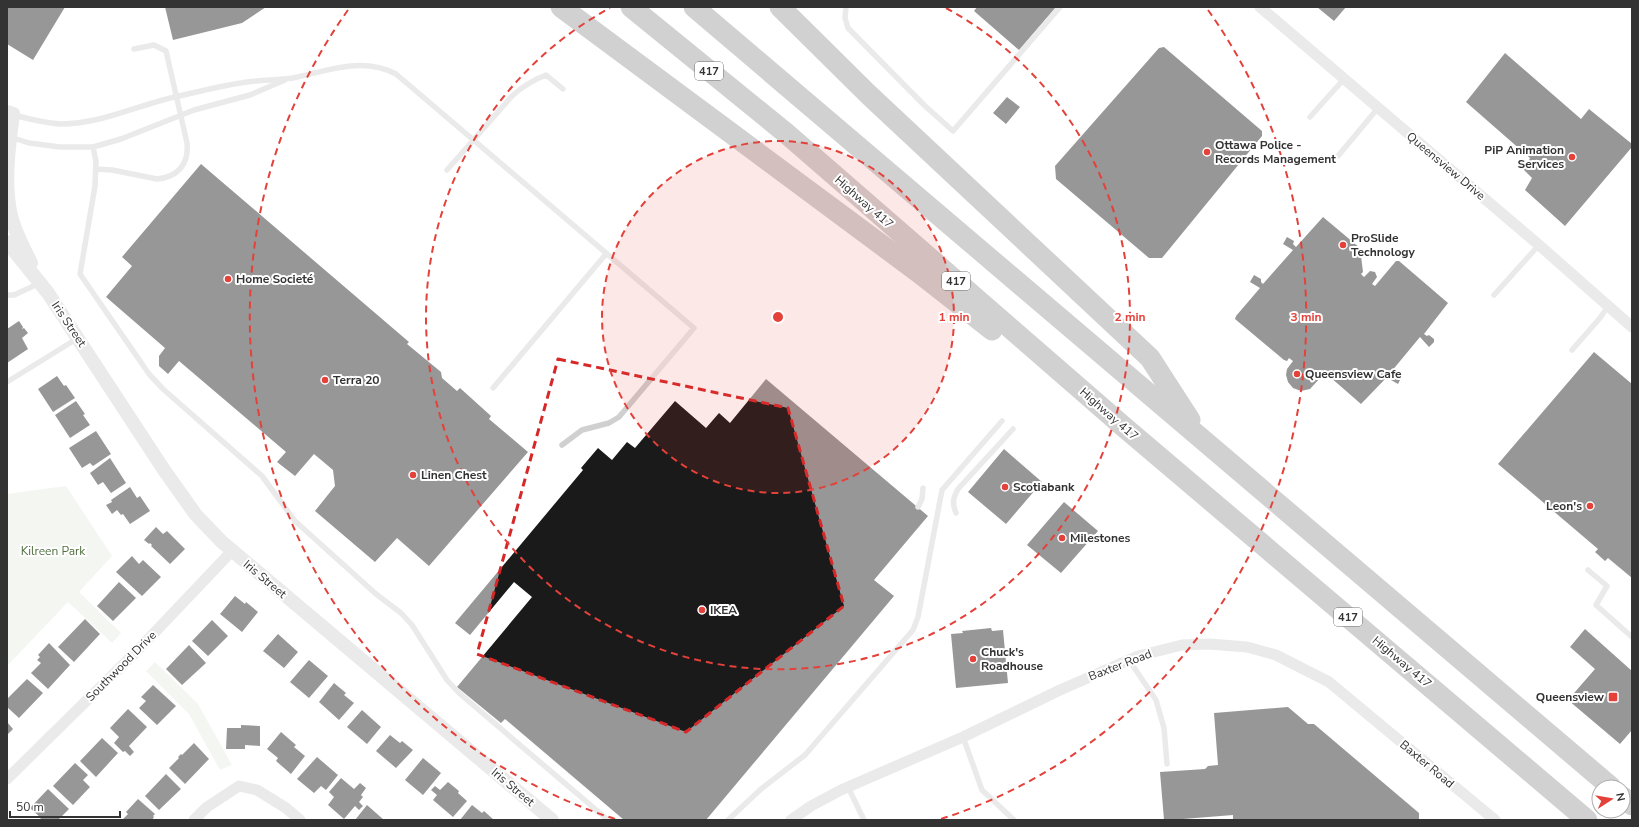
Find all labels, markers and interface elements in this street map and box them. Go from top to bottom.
road number: 417 [695,62,723,80]
street label: Queensview Drive [1403,128,1489,204]
place label: Ottawa Police - Records Management [1215,137,1336,167]
place label: PiP Animation Services [1484,142,1564,172]
marker: Ottawa Police - Records Management [1202,147,1212,157]
marker: PiP Animation Services [1567,152,1577,162]
street label: Highway 417 [831,172,897,232]
place label: ProSlide Technology [1351,230,1416,260]
marker: ProSlide Technology [1338,240,1348,250]
place label: Home Societé [236,271,314,287]
road number: 417 [942,272,970,290]
marker: Home Societé [223,274,233,284]
street label: Iris Street [48,298,91,351]
text: 1 min [938,309,970,325]
text: 2 min [1114,309,1146,325]
text: 3 min [1290,309,1322,325]
centre of rings [771,310,785,324]
place label: Queensview Cafe [1305,366,1402,382]
marker: Queensview Cafe [1292,369,1302,379]
place label: Terra 20 [333,372,380,388]
marker: Terra 20 [320,375,330,385]
street label: Highway 417 [1076,384,1142,444]
place label: Linen Chest [421,467,487,483]
marker: Linen Chest [408,470,418,480]
place label: Scotiabank [1013,479,1075,495]
marker: Scotiabank [1000,482,1010,492]
place label: Leon's [1546,498,1582,514]
marker: Leon's [1585,501,1595,511]
place label: Milestones [1070,530,1131,546]
marker: Milestones [1057,533,1067,543]
park label: Kilreen Park [21,543,86,559]
street label: Iris Street [240,556,291,602]
place label: IKEA [710,602,737,618]
marker: IKEA [697,605,707,615]
road number: 417 [1334,608,1362,626]
street label: Southwood Drive [82,627,160,705]
street label: Highway 417 [1369,632,1435,692]
place label: Chuck's Roadhouse [981,644,1043,674]
street label: Baxter Road [1086,646,1154,684]
marker: Chuck's Roadhouse [968,654,978,664]
place label: Queensview [1536,689,1605,705]
marker: Queensview [1607,691,1619,703]
street label: Baxter Road [1396,736,1458,792]
street label: Iris Street [488,764,539,810]
north arrow [1591,779,1631,819]
text: N [1612,791,1628,803]
scale bar [10,793,120,819]
text: 50 m [16,799,44,815]

